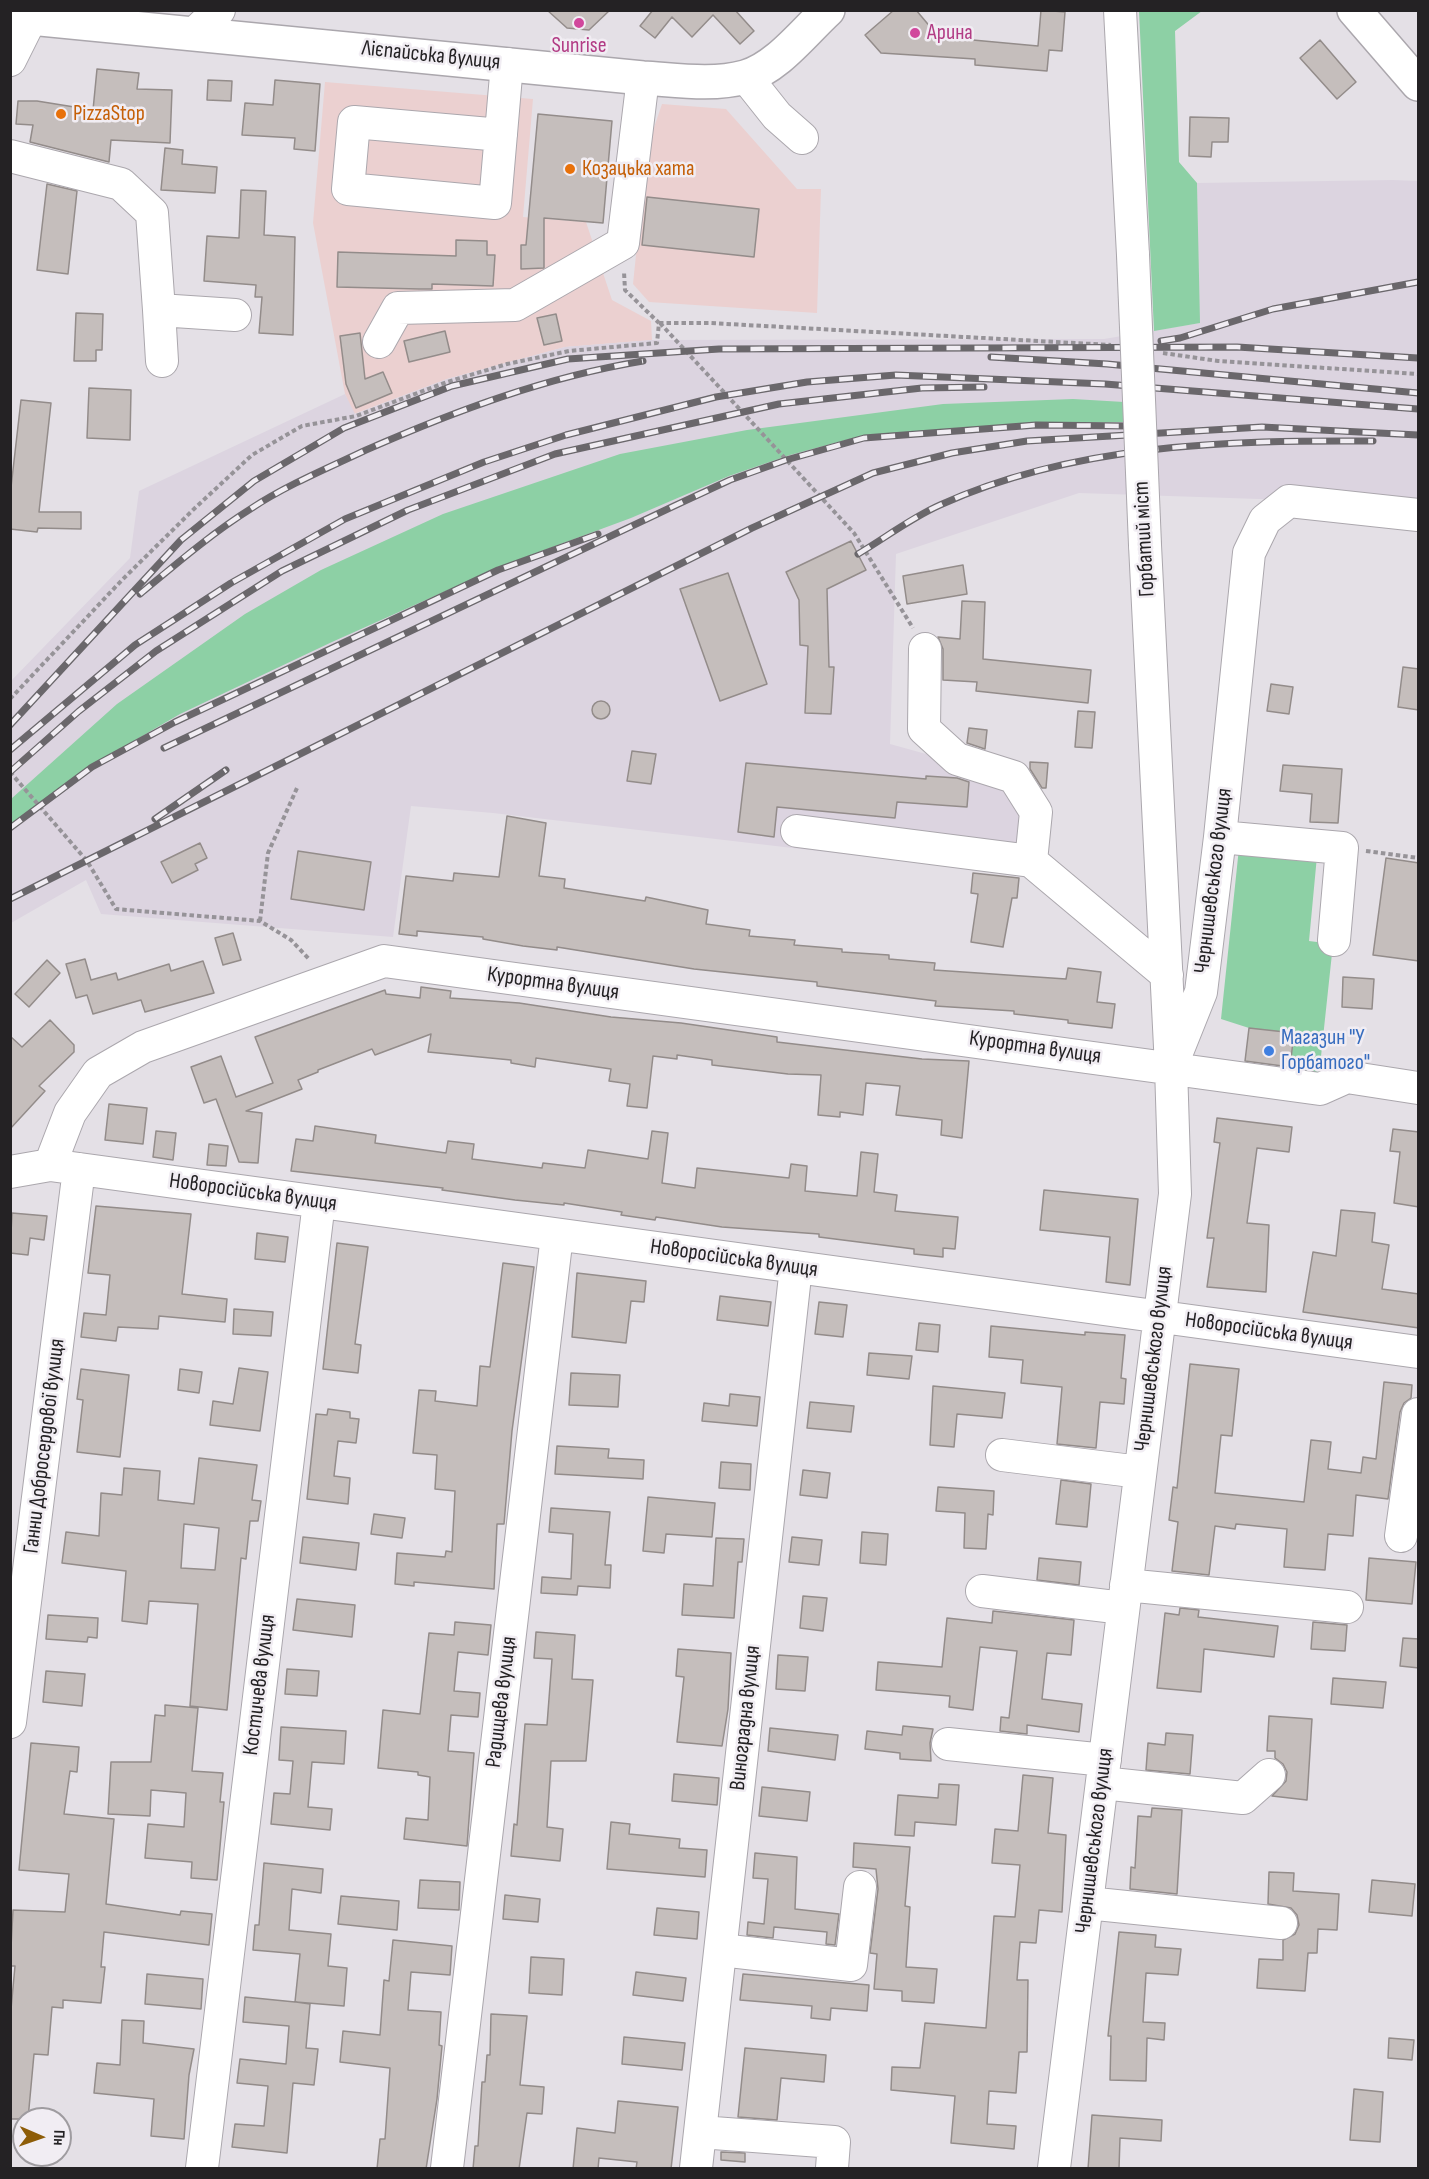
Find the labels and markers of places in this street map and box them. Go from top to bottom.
marker: Sunrise [572,16,586,30]
place label: Арина [927,20,973,46]
marker: Арина [908,26,922,40]
place label: Sunrise [551,33,607,59]
place label: PizzaStop [73,101,145,127]
marker: PizzaStop [54,107,68,121]
place label: Козацька хата [582,156,694,182]
marker: Козацька хата [563,162,577,176]
place label: Магазин "У Горбатого" [1281,1025,1370,1076]
marker: Магазин "У Горбатого" [1262,1044,1276,1058]

